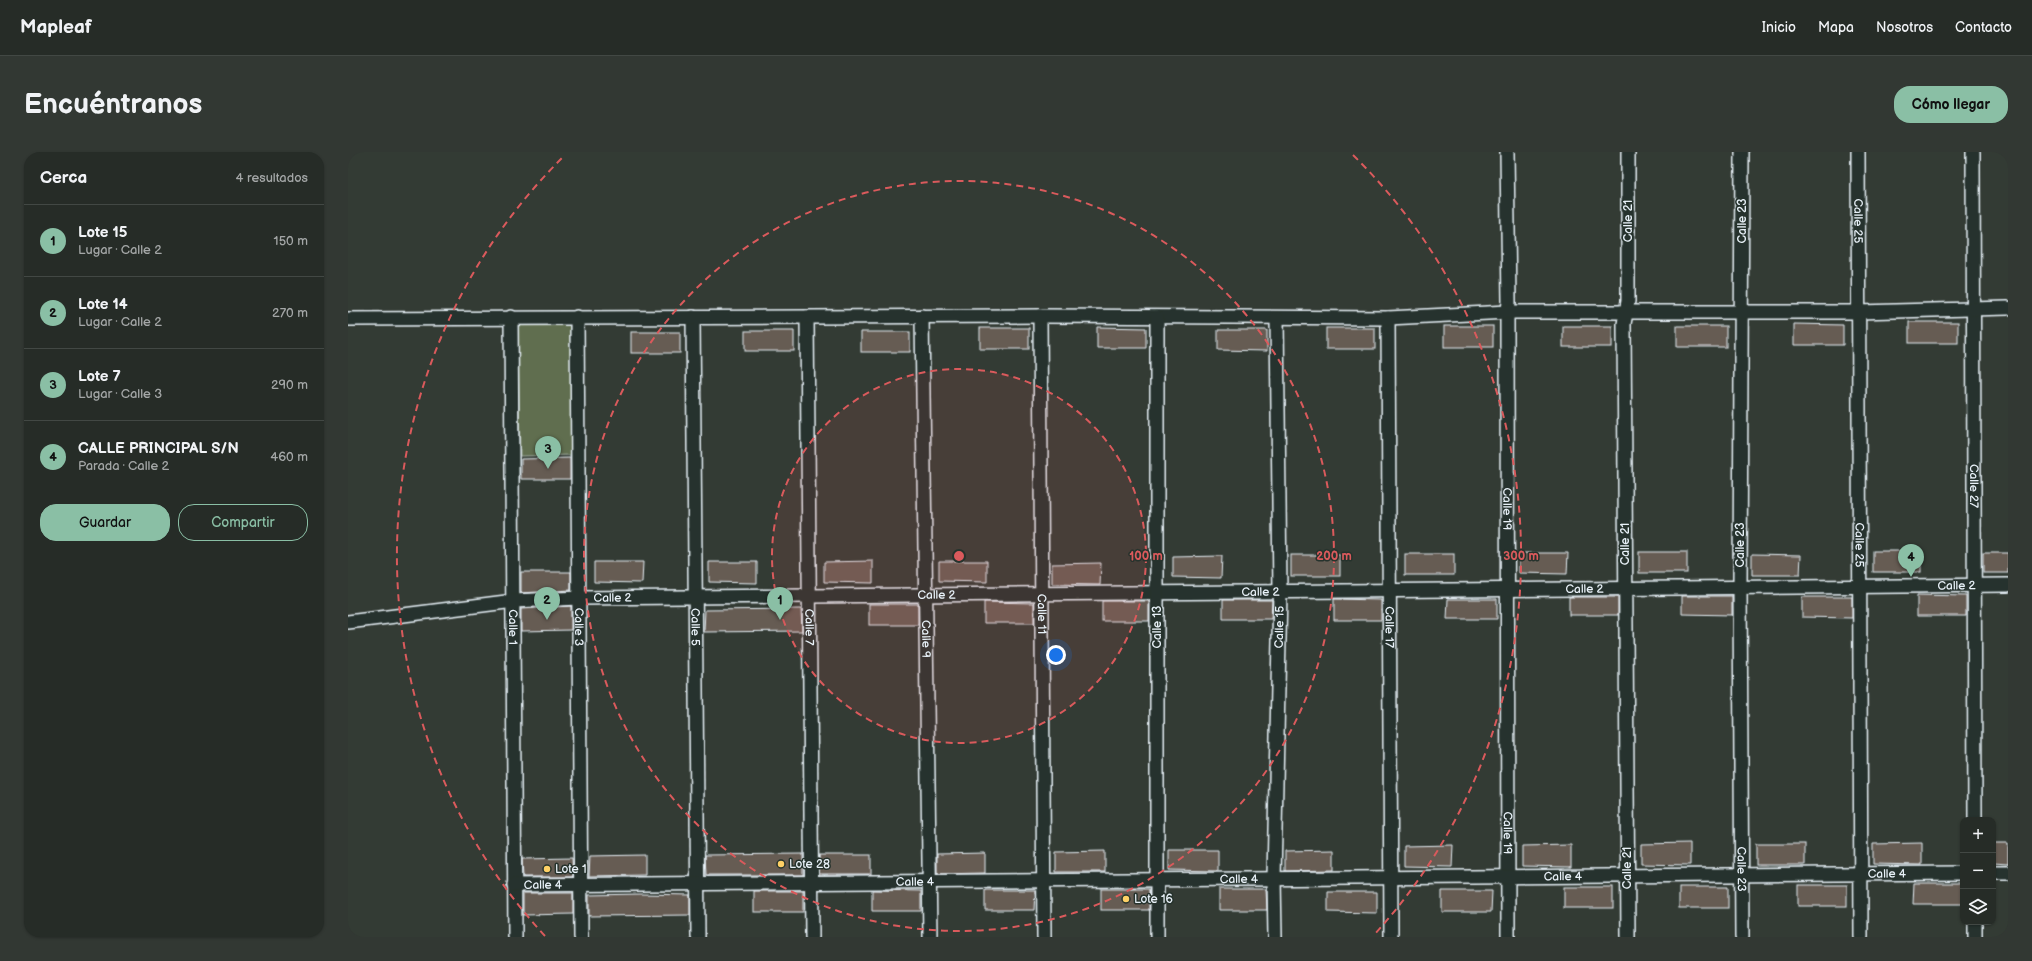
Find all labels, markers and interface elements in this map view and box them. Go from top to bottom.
text: Mapleaf [20,16,92,39]
text: Inicio [1762,19,1796,36]
text: Mapa [1818,19,1854,36]
text: Nosotros [1876,19,1933,36]
text: Contacto [1955,19,2012,36]
button: Cómo llegar [1894,86,2008,123]
text: Encuéntranos [24,88,202,121]
text: Cerca [40,168,87,188]
text: 4 resultados [236,170,308,186]
street label: Calle 23 [1735,198,1750,244]
street label: Calle 25 [1850,198,1865,244]
street label: Calle 21 [1621,200,1636,242]
text: Lote 15 [78,223,127,242]
text: 1 [50,233,56,249]
text: 150 m [274,233,308,249]
text: Lugar · Calle 2 [78,242,162,258]
text: Lote 14 [78,295,128,314]
text: 2 [49,305,57,321]
text: 270 m [272,305,308,321]
text: Lugar · Calle 2 [78,314,162,330]
text: Lote 7 [78,367,121,386]
text: 3 [49,377,57,393]
text: 290 m [271,377,308,393]
text: Lugar · Calle 3 [78,386,162,402]
pin: 3 [535,436,561,469]
text: CALLE PRINCIPAL S/N [78,439,239,458]
text: 4 [49,449,57,465]
text: 460 m [270,449,308,465]
text: Parada · Calle 2 [78,458,169,474]
street label: Calle 27 [1966,464,1981,508]
street label: Calle 19 [1499,488,1514,530]
button: Guardar [40,504,170,541]
button: Compartir [178,504,308,541]
street label: Calle 23 [1733,522,1748,568]
street label: Calle 25 [1851,522,1867,568]
street label: Calle 21 [1618,523,1633,565]
pin: 4 [1898,544,1924,577]
centre of rings [952,549,966,563]
text: 100 m [1129,549,1163,564]
text: 200 m [1316,549,1352,564]
text: 300 m [1503,549,1539,564]
street label: Calle 2 [1937,578,1976,594]
street label: Calle 2 [1565,582,1604,597]
street label: Calle 2 [1241,585,1280,600]
pin: 2 [534,587,560,620]
pin: 1 [767,587,793,620]
street label: Calle 2 [917,588,956,603]
street label: Calle 2 [593,591,632,606]
street label: Calle 11 [1034,594,1049,634]
street label: Calle 13 [1150,606,1165,648]
street label: Calle 15 [1272,606,1288,649]
street label: Calle 17 [1381,606,1397,648]
street label: Calle 3 [571,608,586,646]
street label: Calle 5 [687,608,703,646]
street label: Calle 1 [505,609,520,645]
street label: Calle 7 [801,609,817,645]
street label: Calle 9 [918,620,933,658]
your location [1046,645,1066,665]
street label: Calle 19 [1500,812,1515,854]
map controls [1960,817,1996,925]
button: + [1960,817,1996,853]
street label: Calle 23 [1733,846,1749,892]
street label: Calle 21 [1620,847,1635,889]
button: − [1960,853,1996,889]
place label: Lote 28 [789,857,830,872]
marker: Lote 28 [776,859,786,869]
place label: Lote 1 [555,862,587,877]
marker: Lote 1 [542,864,552,874]
street label: Calle 4 [1868,866,1907,882]
street label: Calle 4 [1544,869,1583,884]
street label: Calle 4 [1220,872,1259,887]
street label: Calle 4 [896,875,935,890]
street label: Calle 4 [524,878,563,893]
button: layers [1960,889,1996,925]
place label: Lote 16 [1134,892,1173,907]
marker: Lote 16 [1121,894,1131,904]

